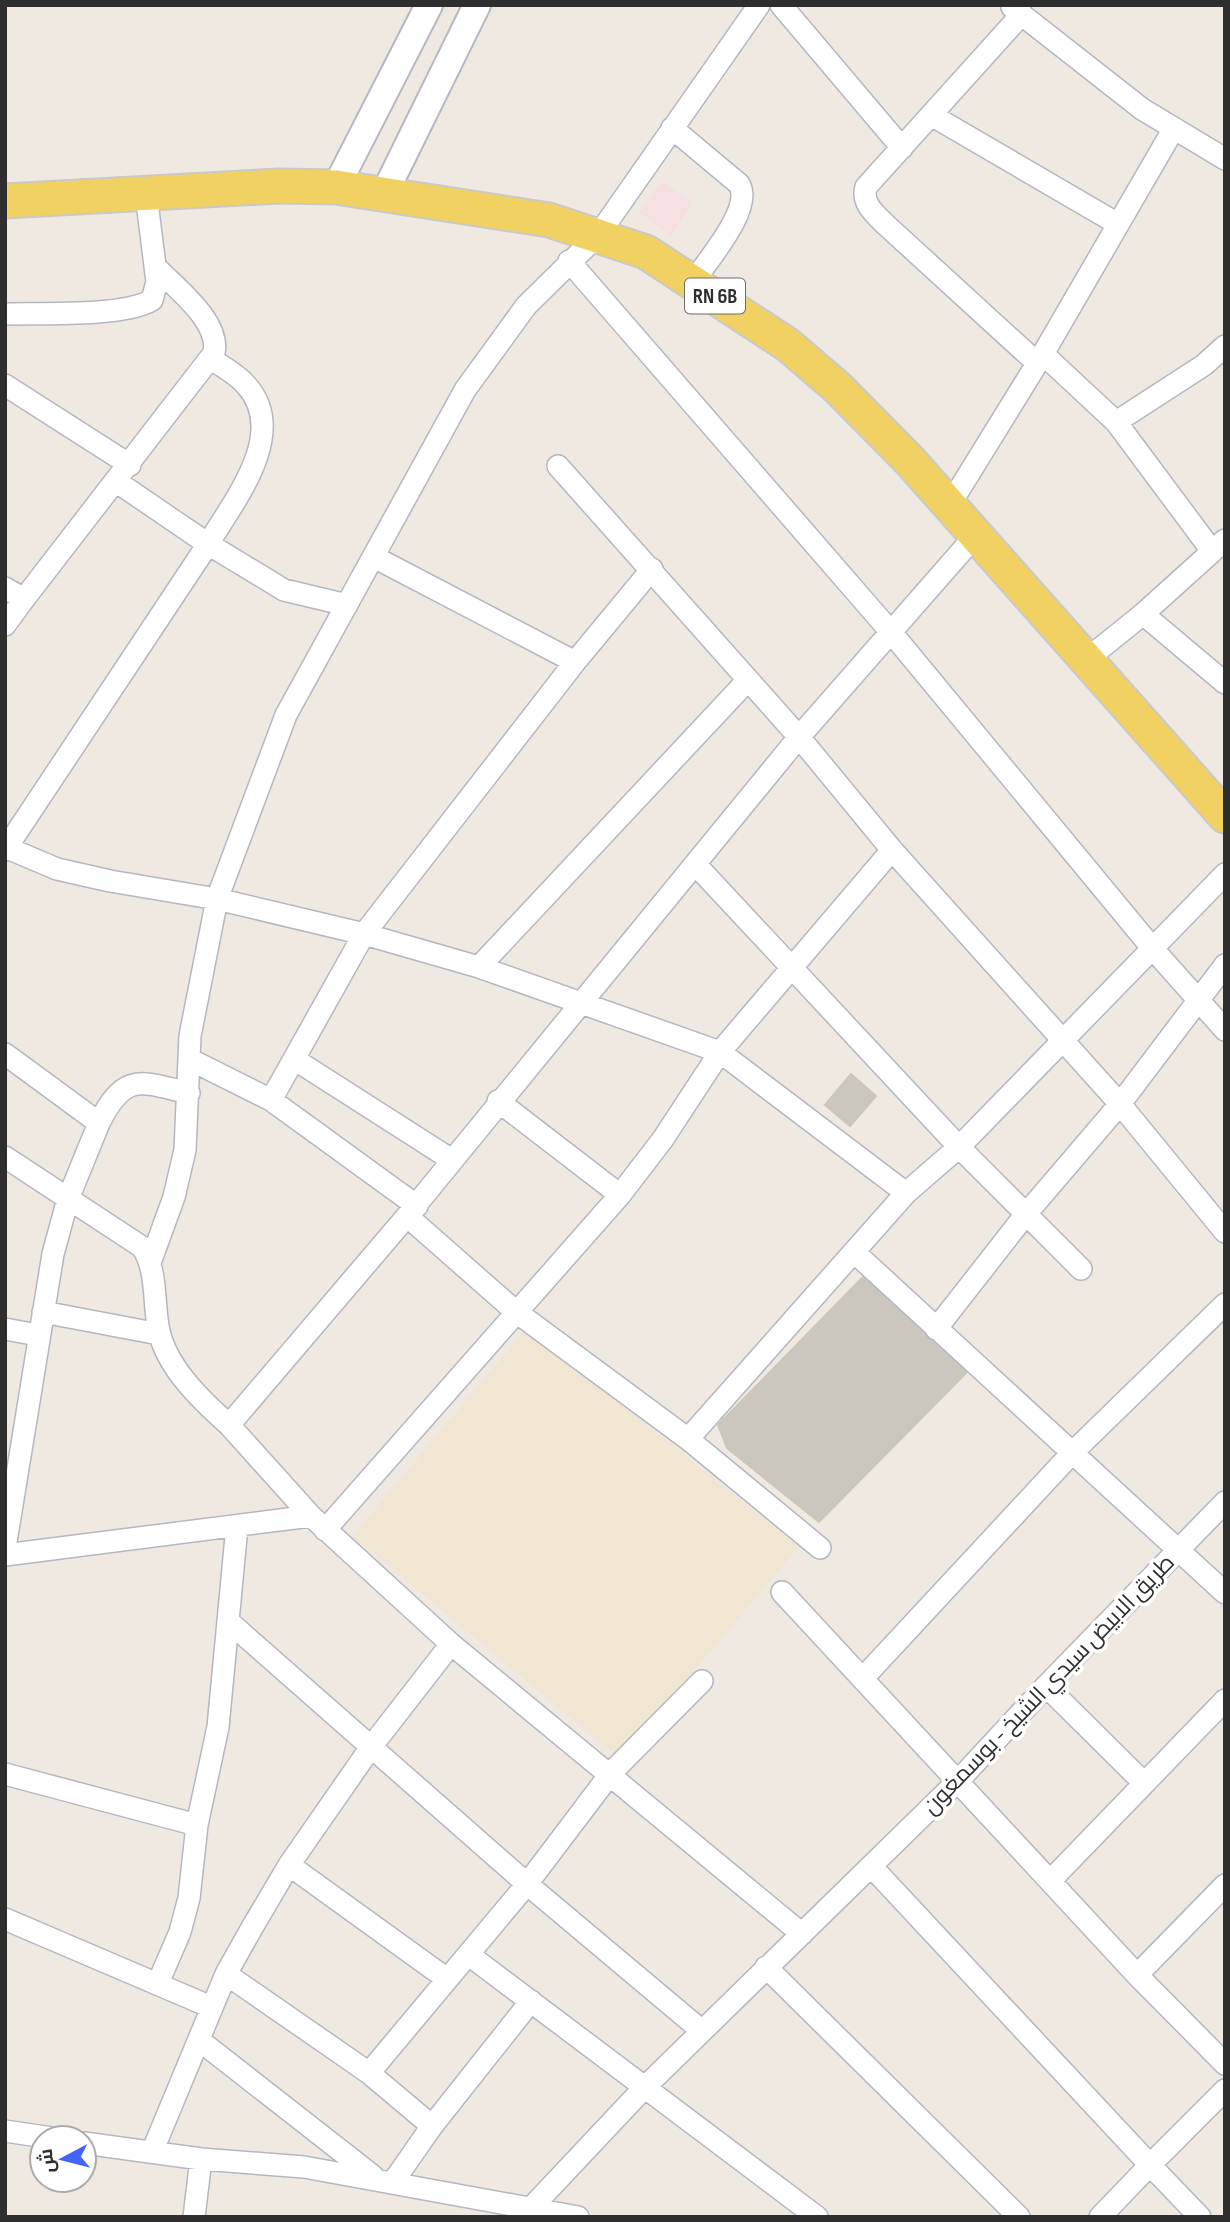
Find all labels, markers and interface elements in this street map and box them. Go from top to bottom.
road number: RN 6B [685,278,745,314]
street label: طريق الابيض سيدي الشيخ - بوسمغون [917,1549,1183,1823]
north arrow [28,2124,98,2194]
text: ش [35,2147,61,2174]

